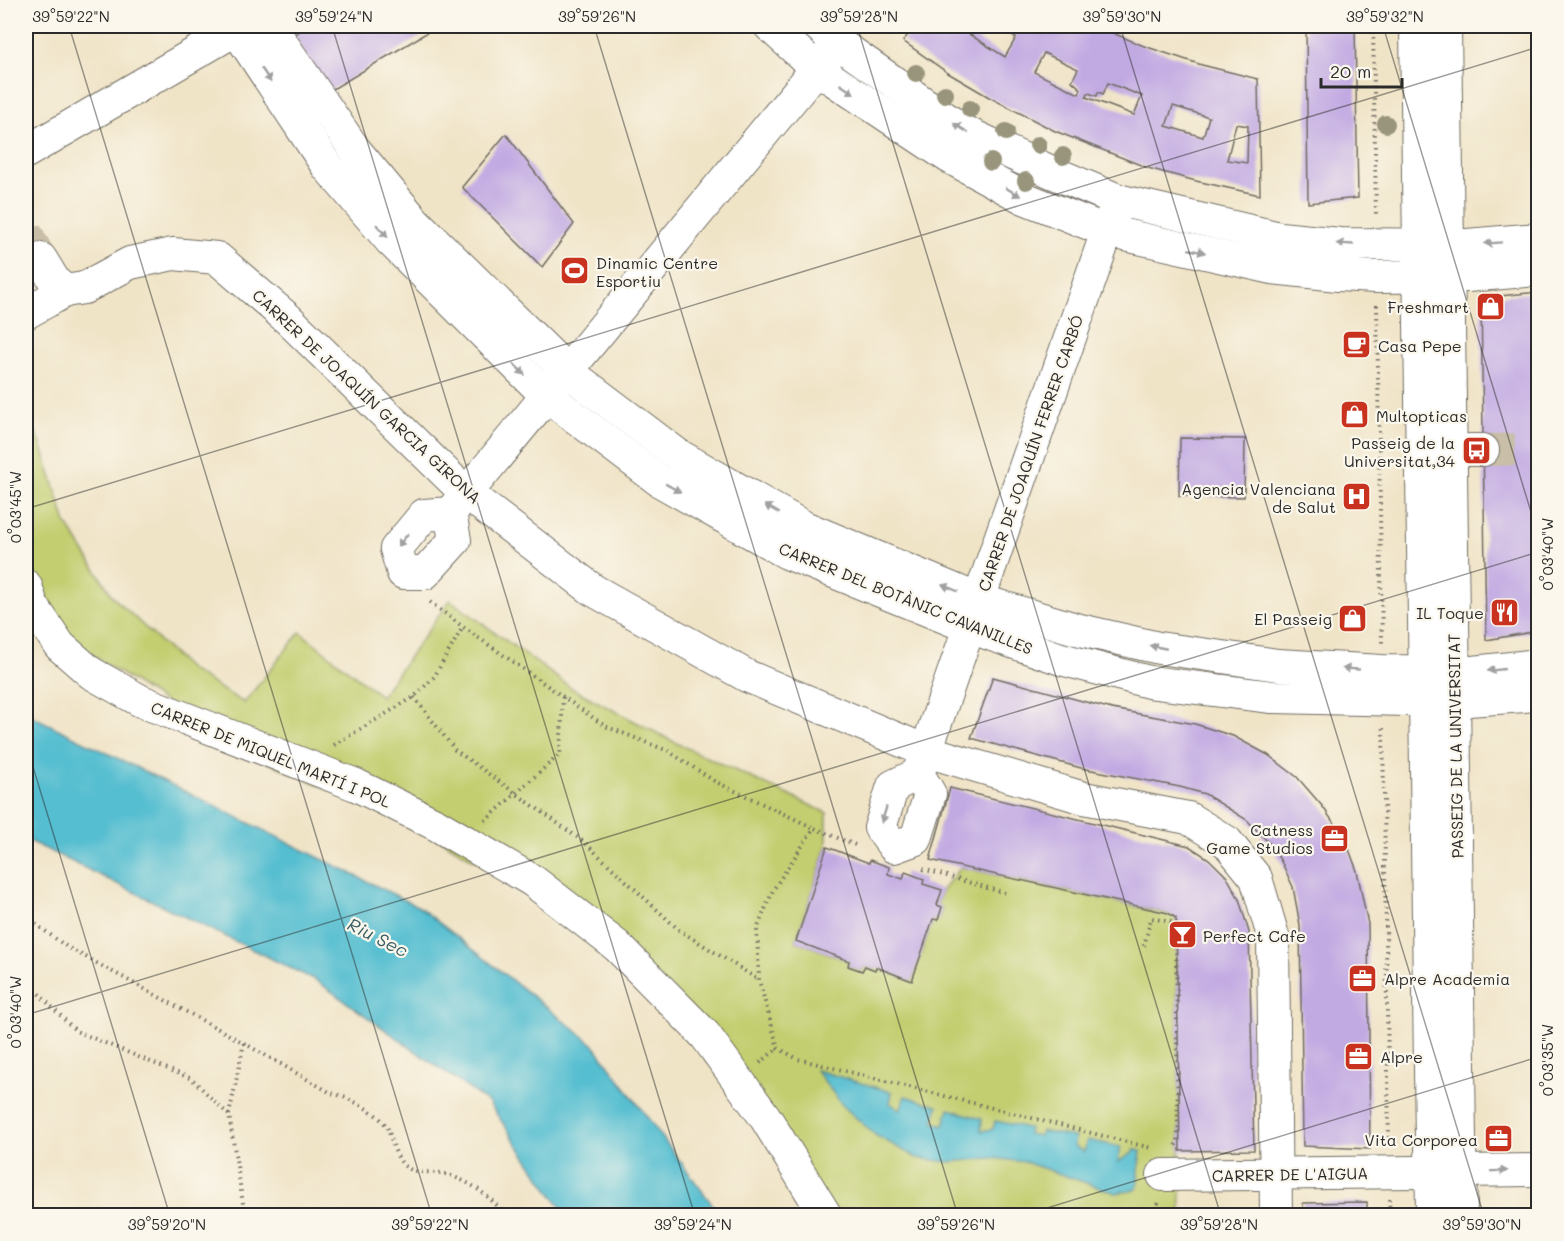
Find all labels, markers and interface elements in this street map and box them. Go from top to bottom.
text: 39°59'22"N [32,6,110,26]
text: 39°59'24"N [295,6,373,26]
text: 39°59'26"N [558,6,636,26]
text: 39°59'28"N [820,6,898,26]
text: 39°59'30"N [1083,6,1161,26]
text: 39°59'32"N [1346,6,1424,26]
scale bar [1321,51,1402,89]
text: 20 m [1330,59,1371,83]
one-way arrow [260,66,272,82]
one-way arrow [839,84,855,95]
one-way arrow [953,123,969,134]
one-way arrow [1004,187,1021,197]
one-way arrow [375,223,388,238]
one-way arrow [1484,238,1503,248]
one-way arrow [1336,240,1355,249]
one-way arrow [1188,247,1207,256]
place label: Dinamic Centre Esportiu [596,252,718,291]
sports icon: Dinamic Centre Esportiu [559,255,591,287]
street label: CARRER DE JOAQUÍN GARCIA GIRONA [248,284,486,508]
shop icon: Freshmart [1474,290,1506,322]
place label: Freshmart [1388,296,1469,317]
street label: CARRER DE JOAQUÍN FERRER CARBÓ [973,312,1087,594]
cafe icon: Casa Pepe [1341,329,1373,361]
place label: Casa Pepe [1378,335,1462,356]
one-way arrow [512,362,526,376]
shop icon: Multopticas [1339,399,1371,431]
place label: Multopticas [1376,405,1467,426]
place label: Passeig de la Universitat,34 [1344,432,1456,471]
bus stop icon: Passeig de la Universitat,34 [1460,435,1492,467]
text: 0°03'45"W [5,471,25,543]
place label: Agencia Valenciana de Salut [1181,478,1336,517]
hospital icon: Agencia Valenciana de Salut [1341,481,1373,513]
one-way arrow [665,483,681,494]
one-way arrow [763,504,780,514]
text: 0°03'40"W [1537,518,1557,590]
one-way arrow [397,532,410,548]
street label: CARRER DEL BOTÀNIC CAVANILLES [776,537,1036,659]
one-way arrow [941,583,959,592]
restaurant icon: IL Toque [1489,596,1521,628]
shop icon: El Passeig [1337,602,1369,634]
place label: IL Toque [1416,602,1484,623]
place label: El Passeig [1254,608,1332,629]
street label: PASSEIG DE LA UNIVERSITAT [1443,633,1467,859]
one-way arrow [1148,642,1167,651]
one-way arrow [1342,664,1361,674]
one-way arrow [1487,665,1506,674]
street label: CARRER DE MIQUEL MARTÍ I POL [148,696,394,812]
one-way arrow [879,806,888,824]
place label: Catness Game Studios [1206,819,1313,858]
office icon: Catness Game Studios [1318,822,1350,854]
water label: Riu Sec [344,912,412,962]
bar icon: Perfect Cafe [1166,919,1198,951]
place label: Perfect Cafe [1203,925,1306,946]
office icon: Alpre Academia [1347,962,1379,994]
place label: Alpre Academia [1384,968,1510,989]
text: 0°03'40"W [5,976,25,1048]
text: 0°03'35"W [1537,1024,1557,1096]
office icon: Alpre [1343,1040,1375,1072]
place label: Alpre [1380,1046,1423,1067]
office icon: Vita Corporea [1483,1123,1515,1155]
place label: Vita Corporea [1364,1129,1478,1150]
street label: CARRER DE L'AIGUA [1212,1162,1368,1186]
one-way arrow [1490,1166,1509,1176]
text: 39°59'20"N [128,1214,206,1234]
text: 39°59'22"N [391,1214,469,1234]
text: 39°59'24"N [654,1214,732,1234]
text: 39°59'26"N [917,1214,995,1234]
text: 39°59'28"N [1180,1214,1258,1234]
text: 39°59'30"N [1443,1214,1521,1234]

